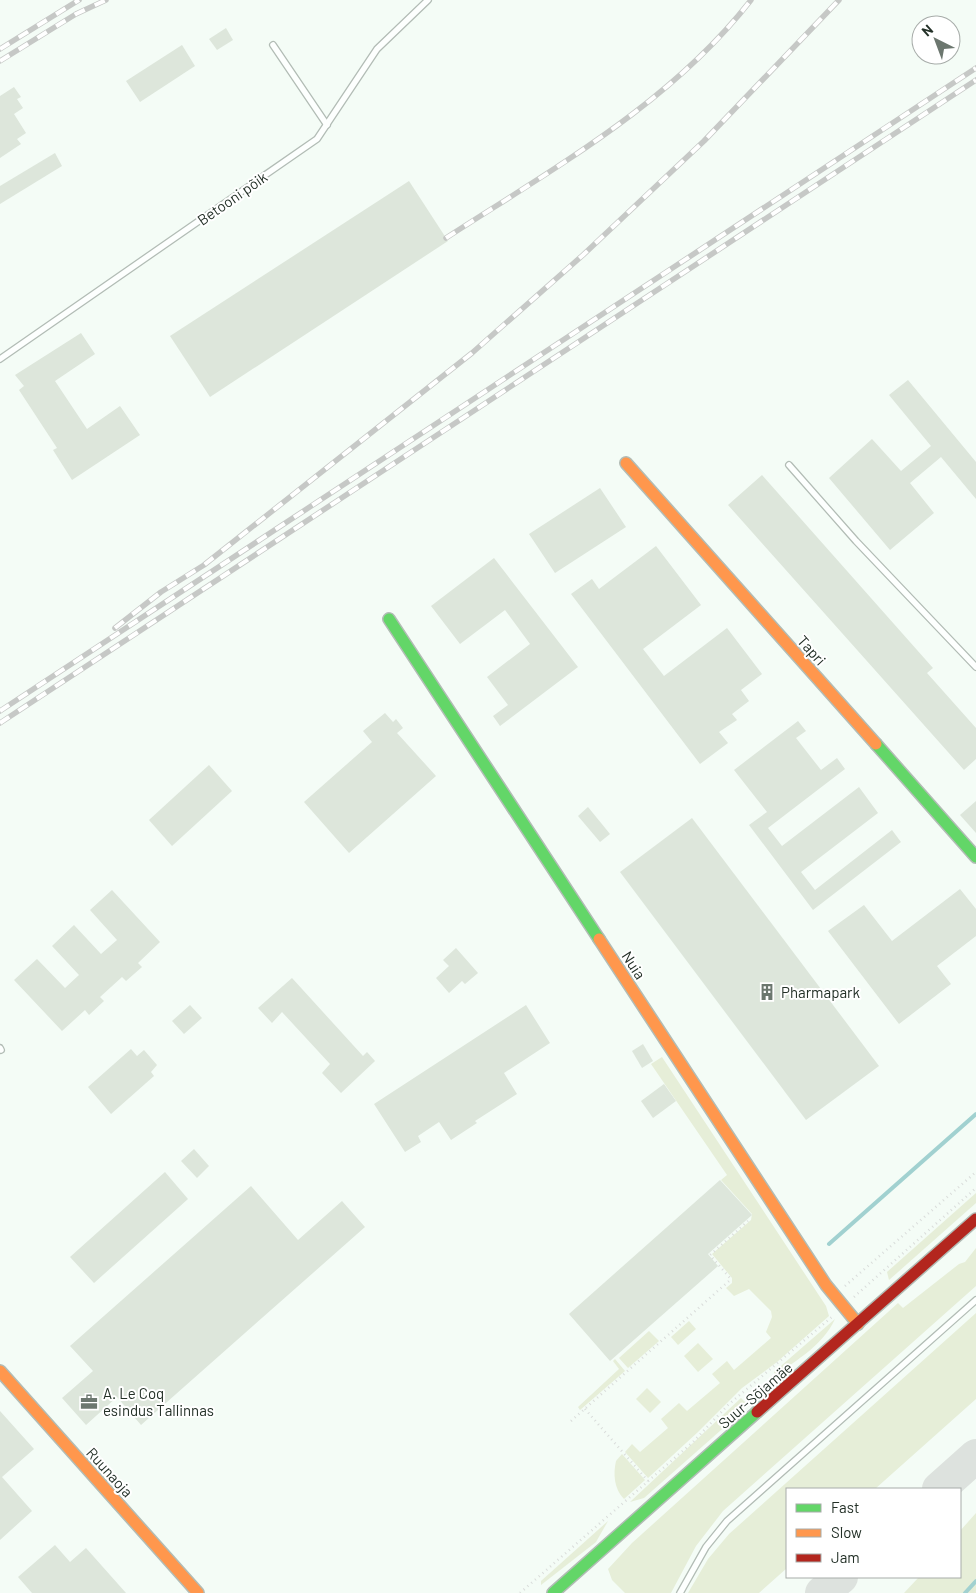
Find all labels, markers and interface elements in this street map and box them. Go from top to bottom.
north arrow [911,15,961,65]
text: N [918,21,936,39]
street label: Betooni põik [194,167,271,229]
street label: Tapri [794,632,830,668]
street label: Nuia [618,948,650,982]
building icon: Pharmapark [757,982,777,1002]
place label: Pharmapark [781,983,861,1001]
street label: Suur-Sõjamäe [714,1358,796,1432]
place label: A. Le Coq esindus Tallinnas [103,1384,214,1419]
office icon: A. Le Coq esindus Tallinnas [79,1392,99,1412]
street label: Ruunaoja [83,1443,137,1501]
legend [786,1488,961,1578]
text: Fast [831,1498,859,1516]
text: Slow [831,1523,862,1541]
text: Jam [831,1548,860,1566]

